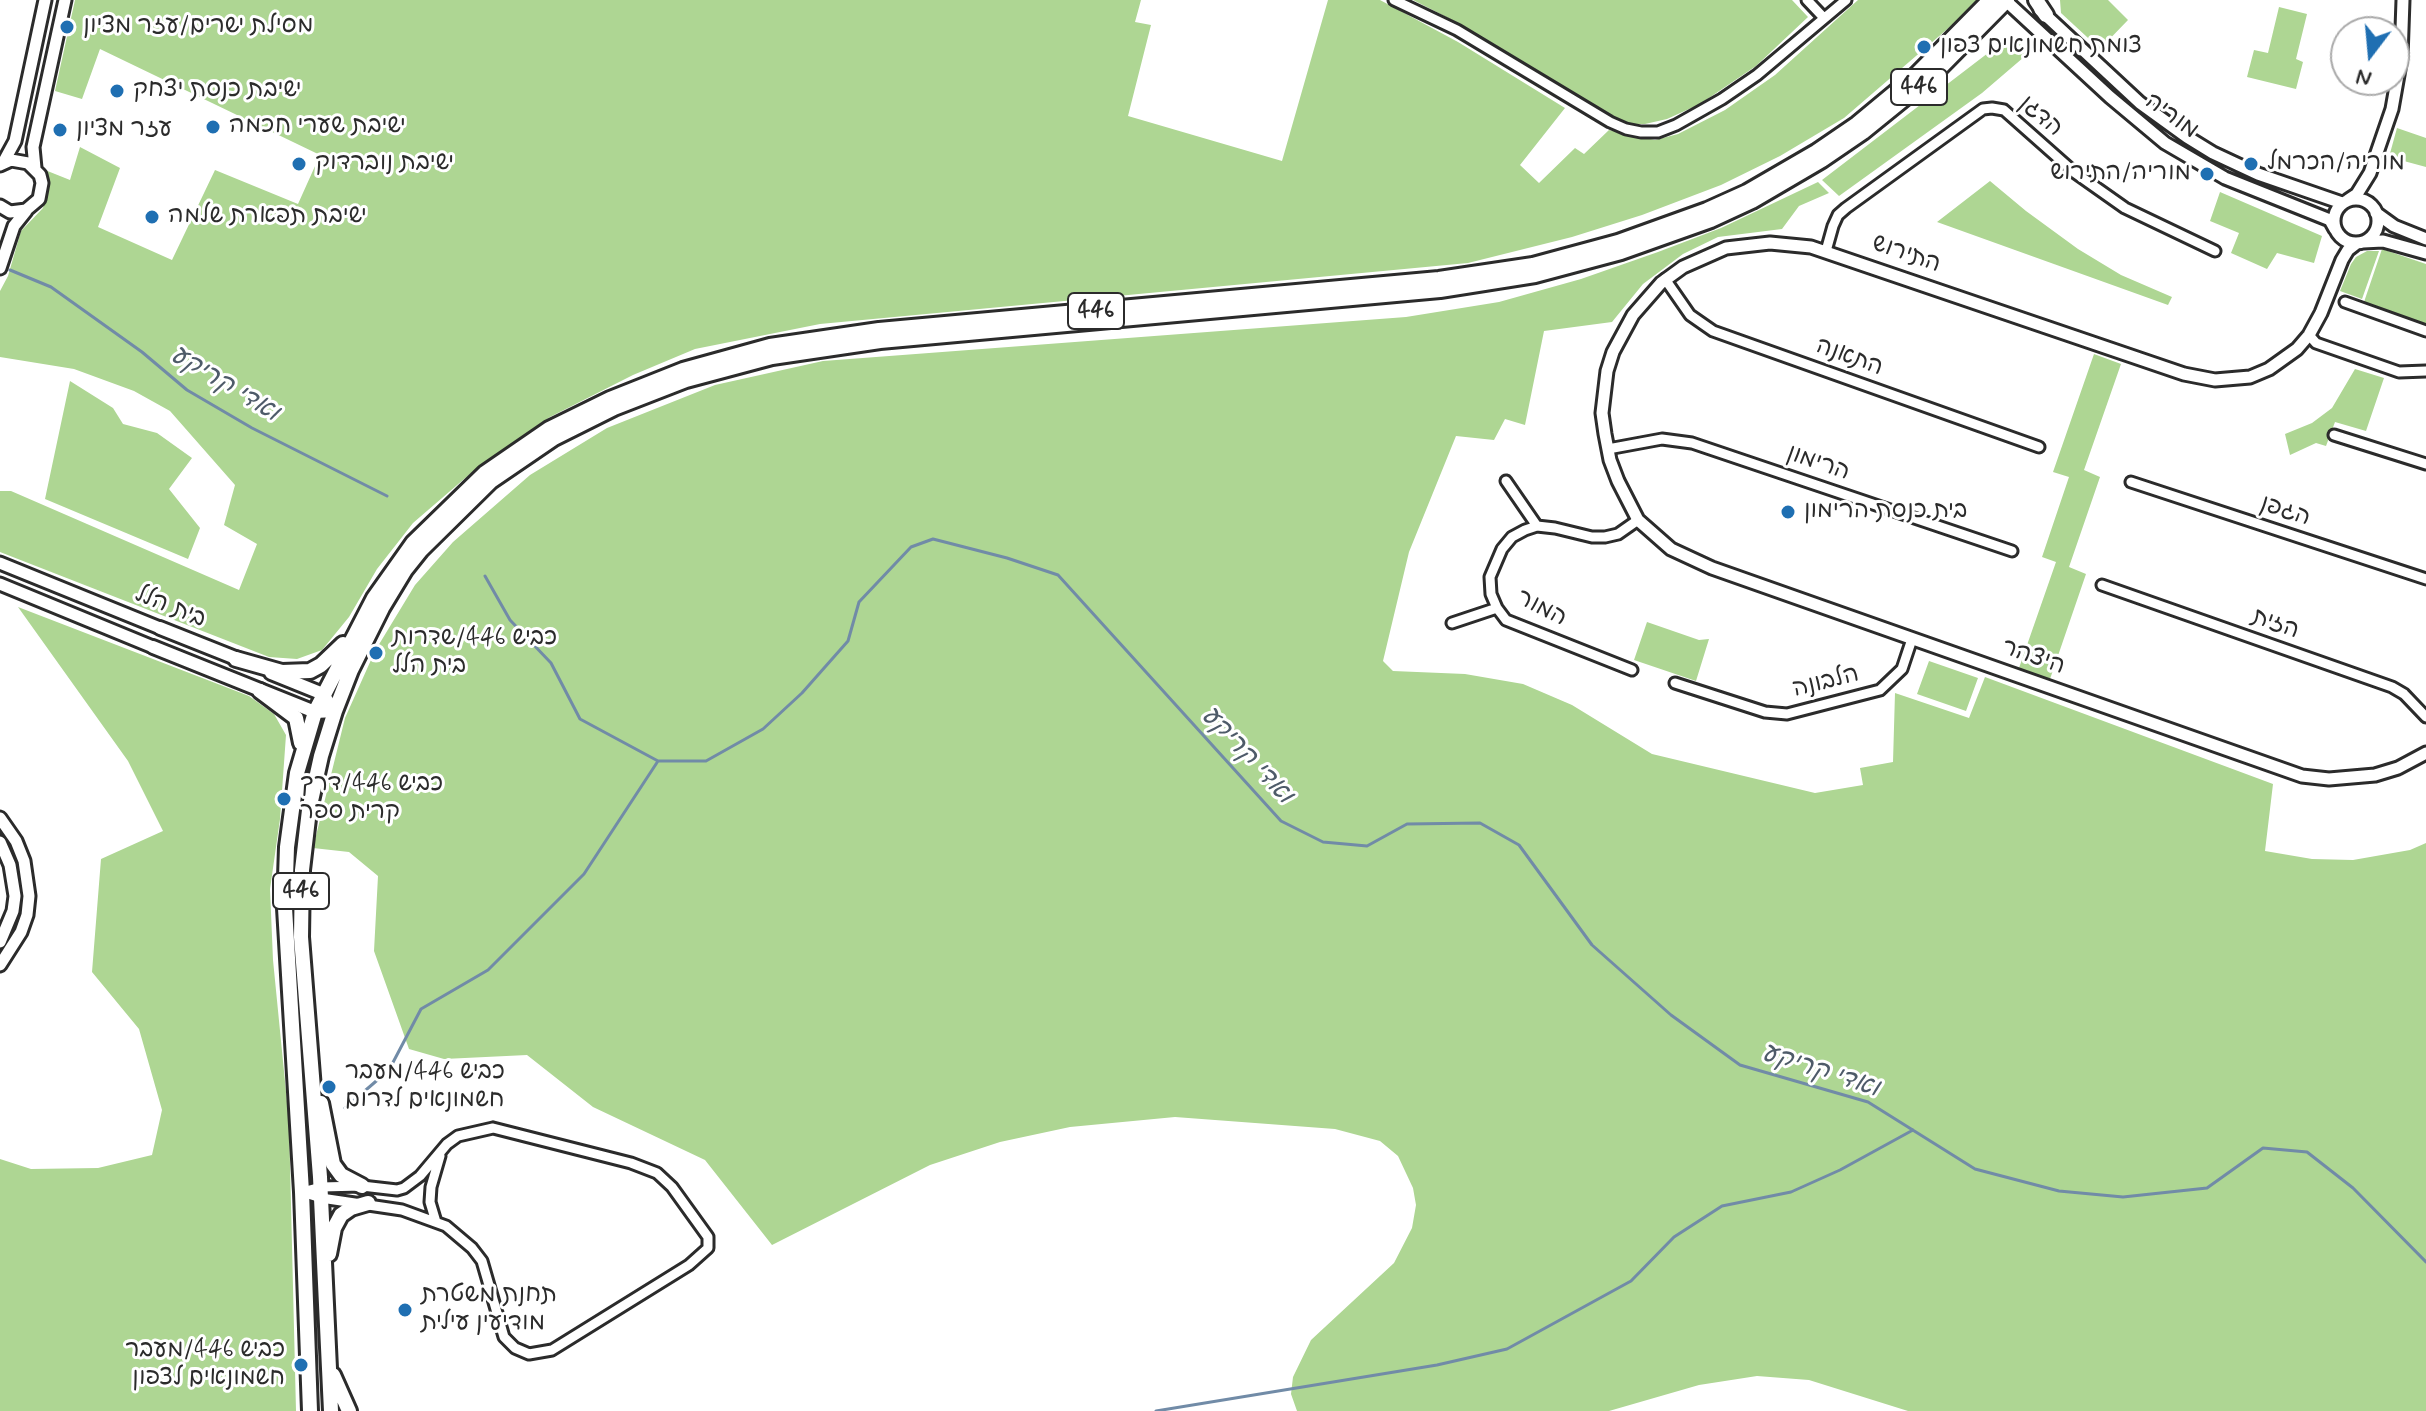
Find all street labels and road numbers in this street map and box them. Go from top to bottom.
road number: 446 [1891,69,1947,105]
street label: מוריה [2139,88,2203,146]
street label: הדגן [2012,90,2068,144]
street label: התירוש [1868,230,1944,280]
road number: 446 [1068,293,1124,329]
street label: התאנה [1811,333,1887,383]
street label: הרימון [1783,440,1853,488]
street label: הגפן [2256,490,2314,534]
street label: בית הלל [130,581,210,635]
street label: המור [1511,584,1571,634]
street label: הזית [2247,603,2303,647]
street label: היצהר [1998,634,2068,682]
street label: הלבונה [1790,661,1862,705]
road number: 446 [273,873,329,909]

